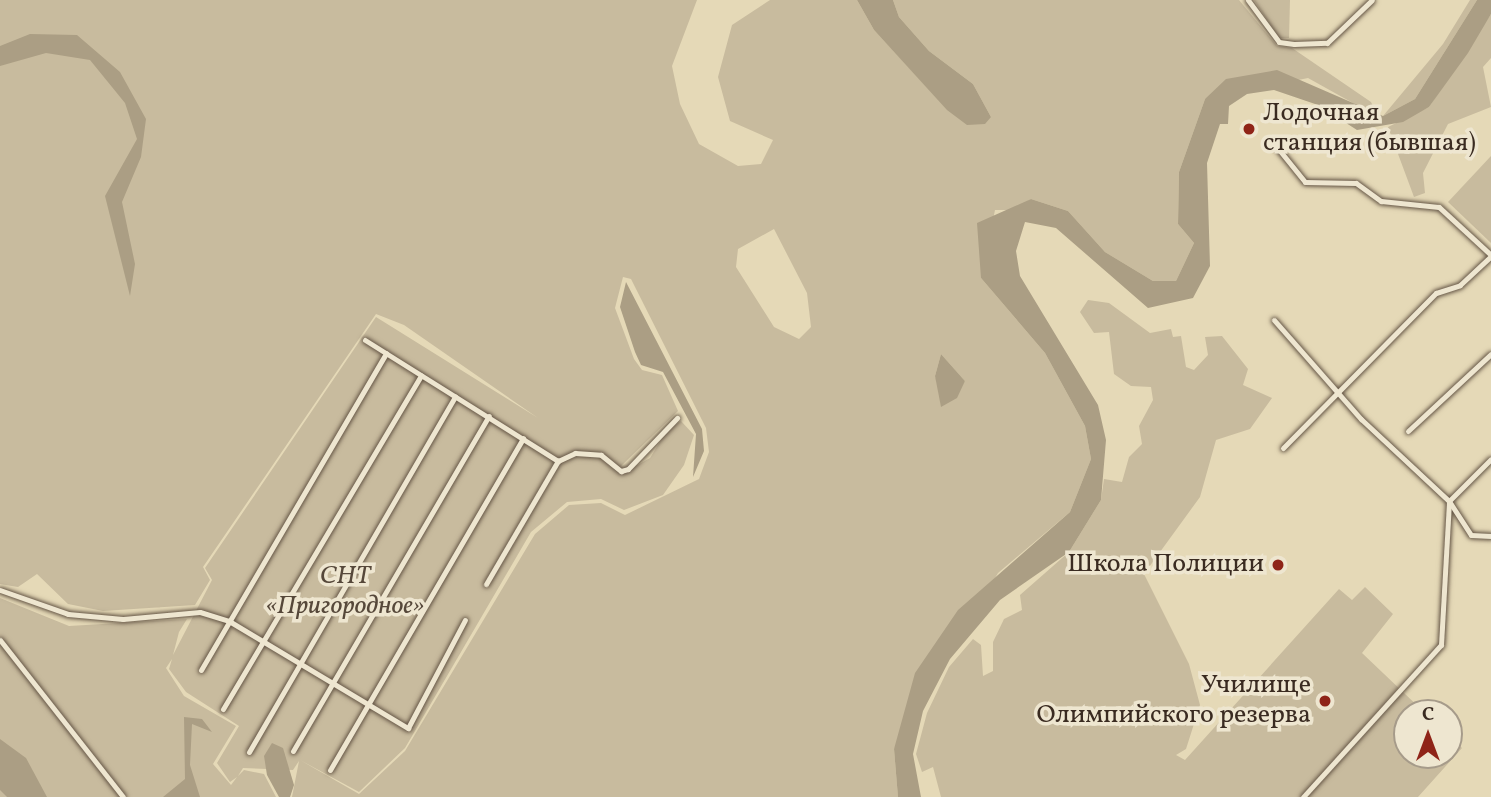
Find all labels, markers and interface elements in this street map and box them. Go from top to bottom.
place label: Лодочная станция (бывшая) [1263,98,1476,160]
marker: Лодочная станция (бывшая) [1241,121,1257,137]
place label: Школа Полиции [1067,549,1264,581]
marker: Школа Полиции [1270,557,1286,573]
park label: СНТ «Пригородное» [266,561,424,622]
place label: Училище Олимпийского резерва [1036,670,1311,732]
marker: Училище Олимпийского резерва [1317,693,1333,709]
north arrow [1393,699,1463,769]
text: С [1422,702,1434,728]

